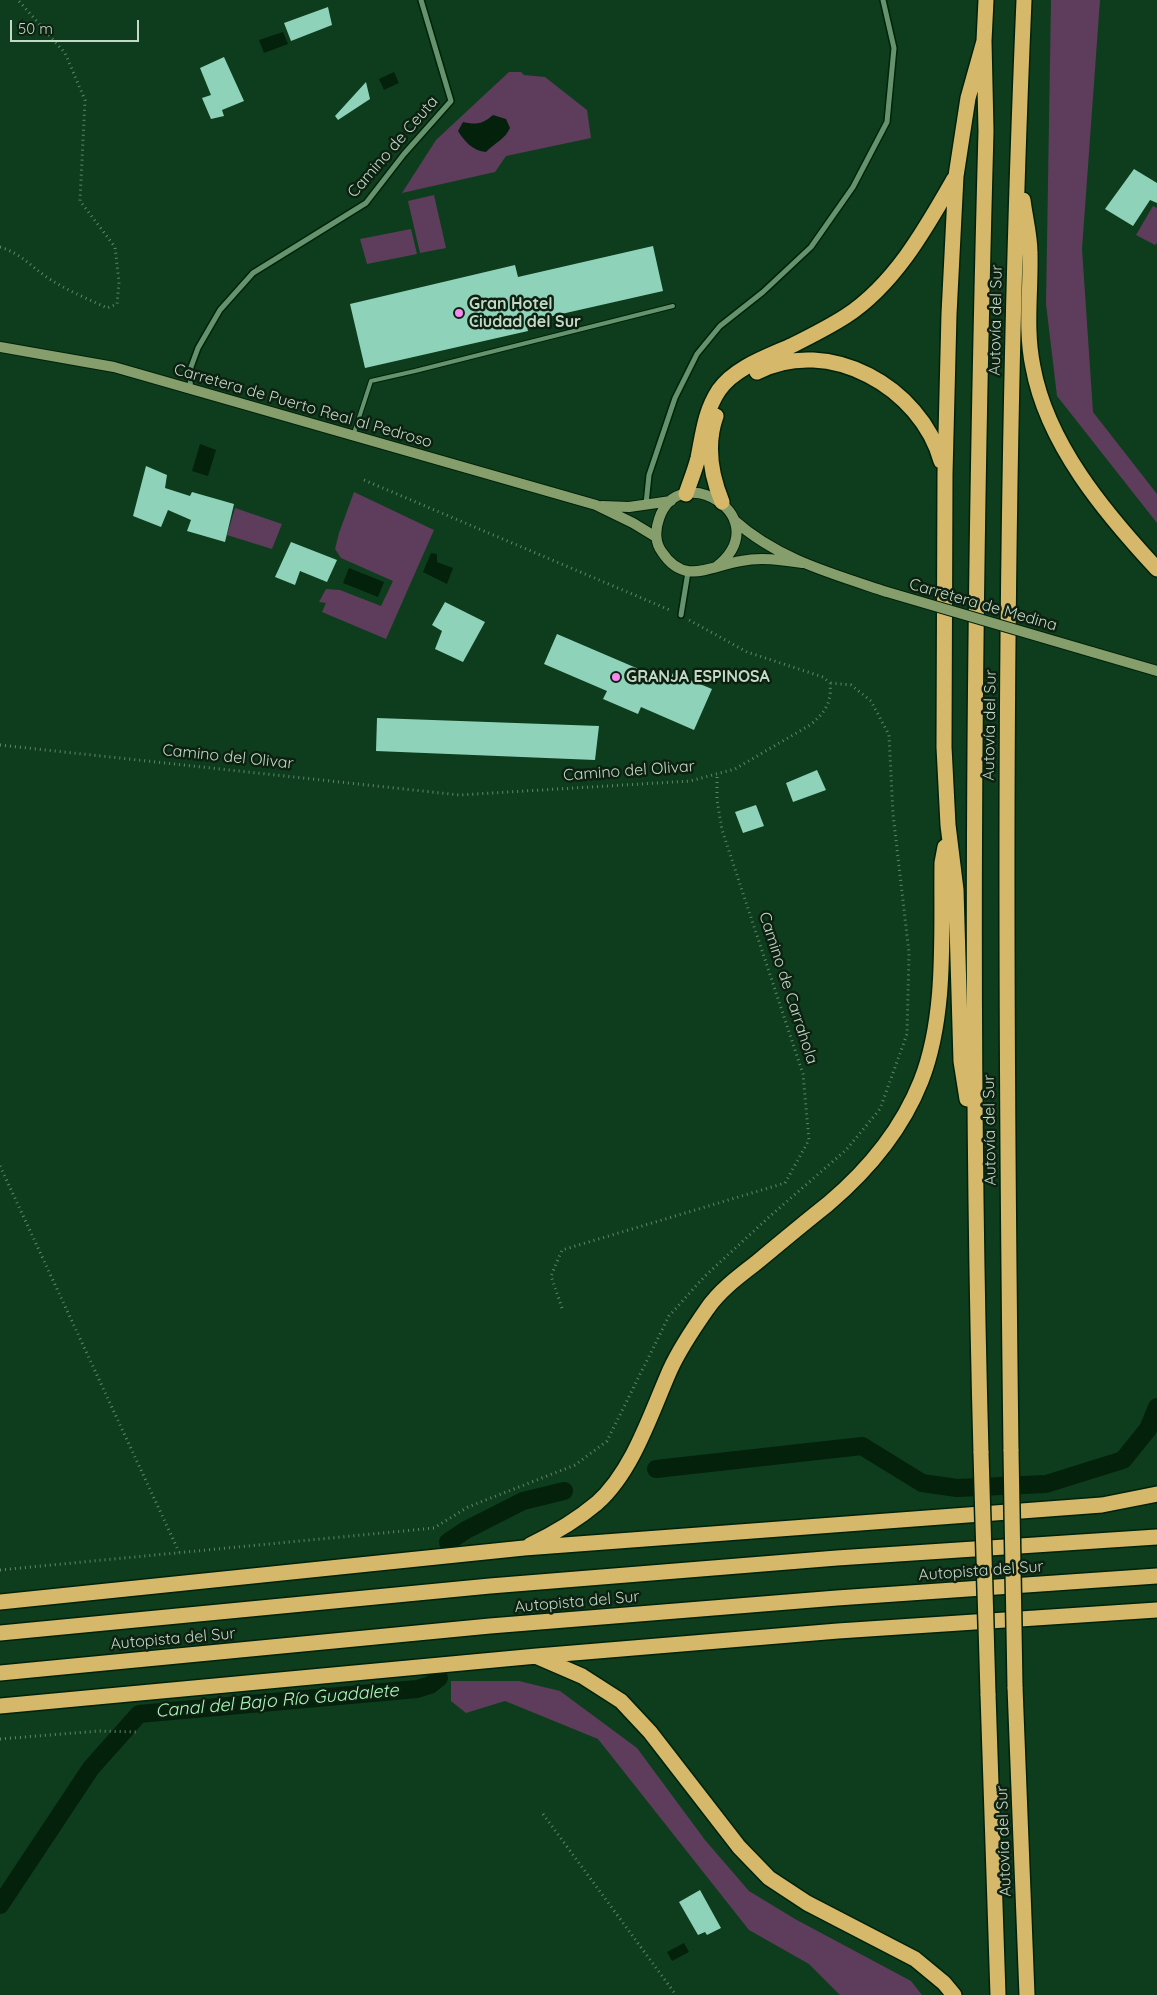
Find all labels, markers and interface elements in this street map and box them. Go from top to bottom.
scale bar [12,10,141,42]
text: 50 m [18,19,53,38]
street label: Camino de Ceuta [344,92,442,202]
street label: Autovía del Sur [985,264,1007,376]
place label: Gran Hotel Ciudad del Sur [469,294,581,332]
marker: Gran Hotel Ciudad del Sur [453,307,465,319]
street label: Carretera de Puerto Real al Pedroso [172,360,434,452]
street label: Carretera de Medina [907,575,1059,635]
place label: GRANJA ESPINOSA [626,667,770,687]
street label: Autovía del Sur [979,669,1001,781]
marker: GRANJA ESPINOSA [610,671,622,683]
street label: Camino del Olivar [161,741,295,773]
street label: Camino del Olivar [563,757,695,785]
street label: Camino de Carrahola [754,910,822,1066]
street label: Autovía del Sur [979,1074,1001,1186]
street label: Autopista del Sur [918,1557,1044,1585]
street label: Autopista del Sur [514,1587,640,1617]
street label: Autopista del Sur [110,1624,236,1654]
water label: Canal del Bajo Río Guadalete [155,1680,399,1722]
street label: Autovía del Sur [992,1785,1016,1897]

